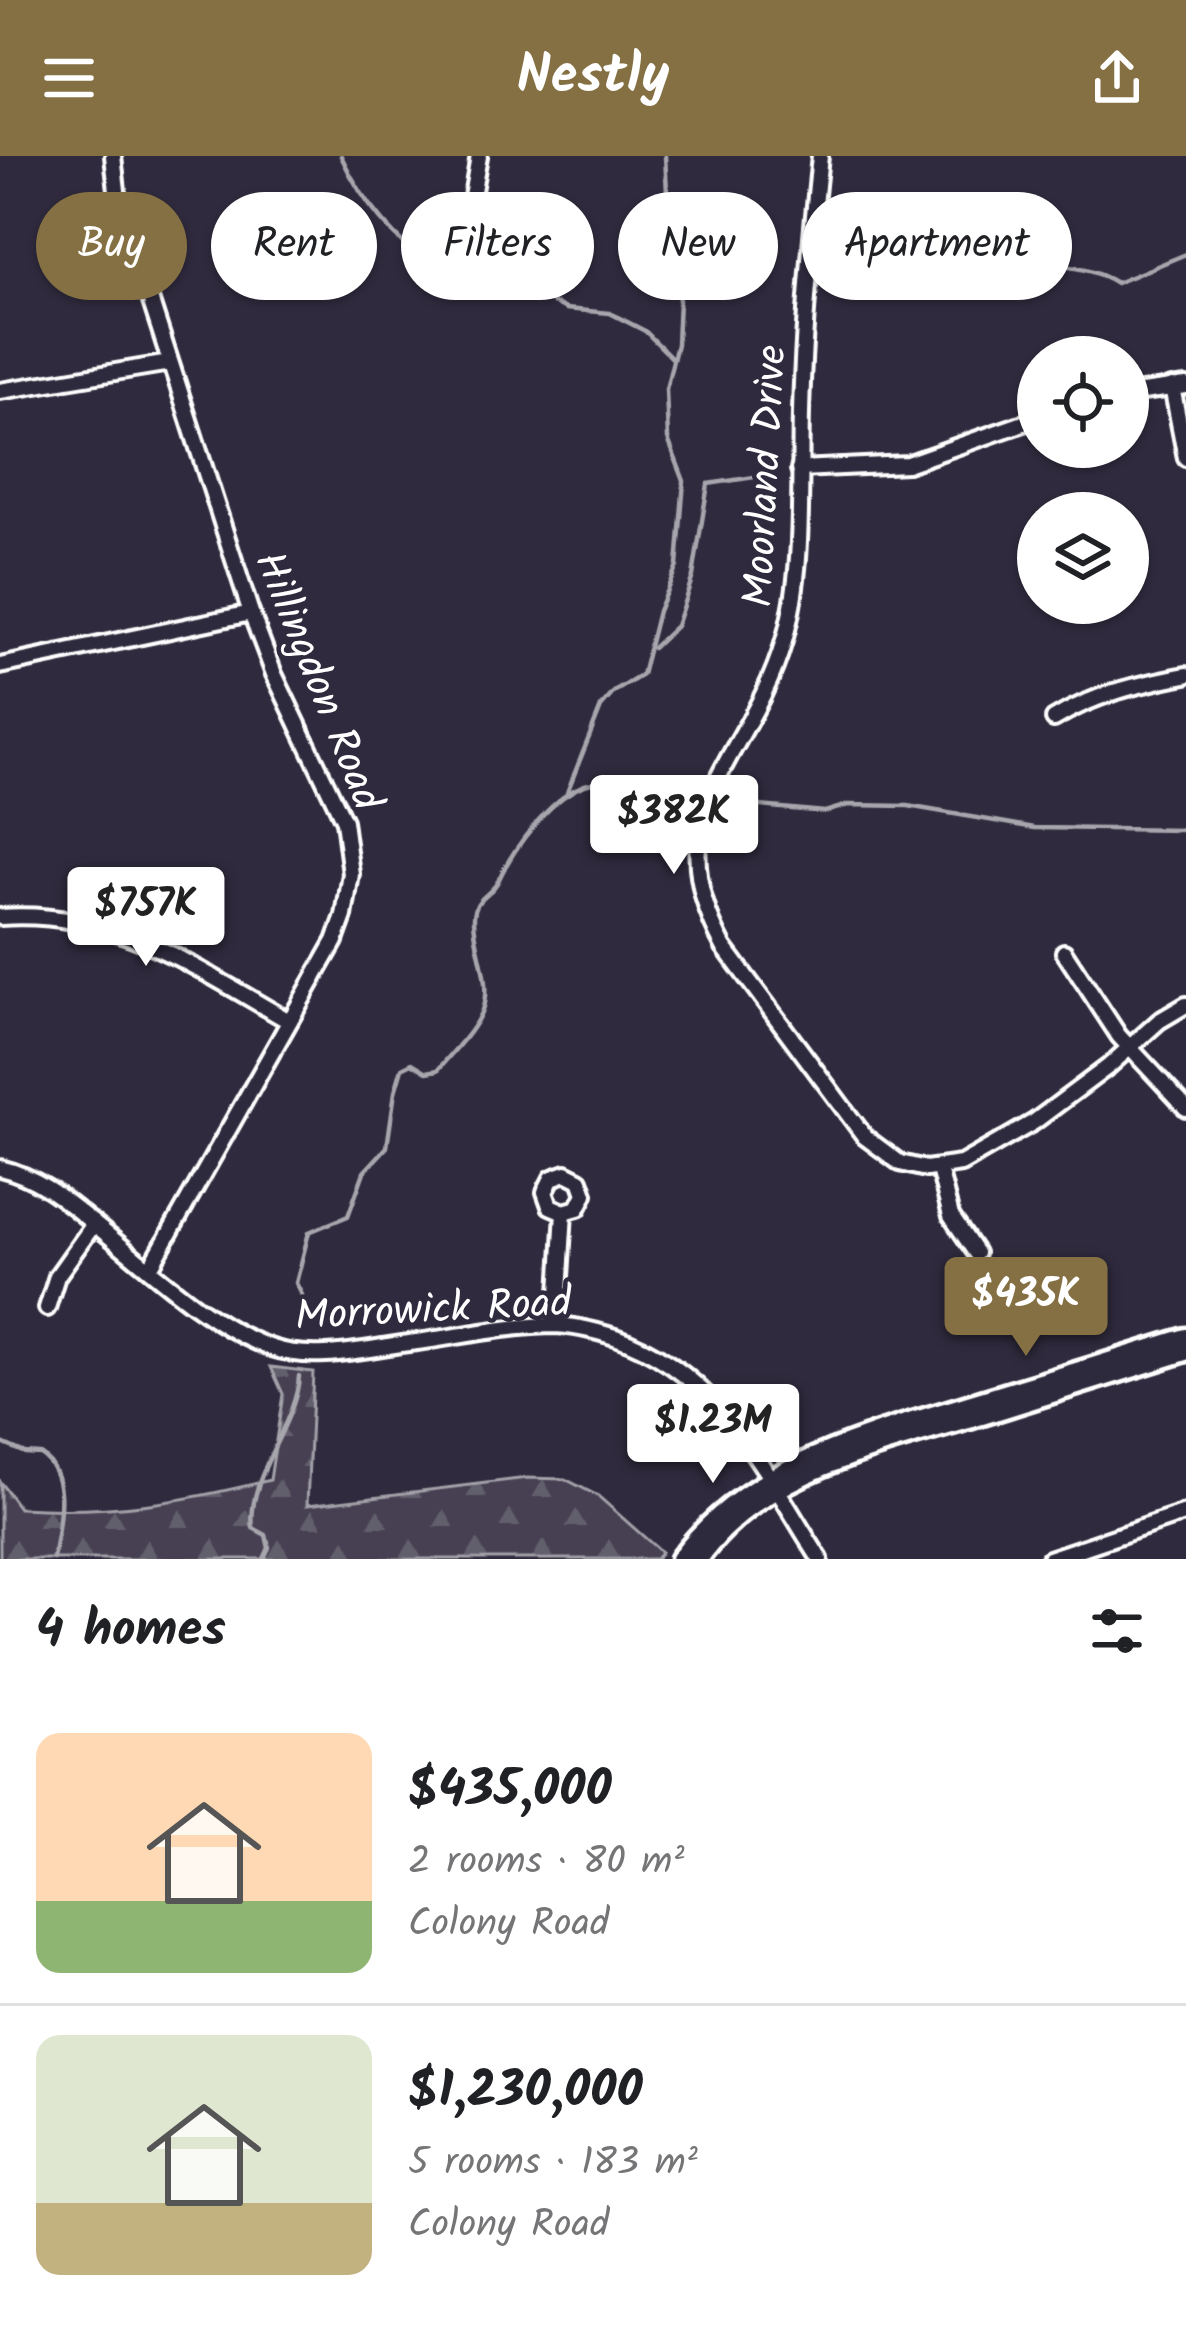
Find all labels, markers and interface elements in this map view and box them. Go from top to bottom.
text: Nestly [517,35,669,121]
icon: menu [36,45,102,111]
icon: share [1084,45,1150,111]
chip: Buy [36,192,187,300]
chip: Rent [211,192,377,300]
chip: Filters [401,192,594,300]
chip: New [618,192,778,300]
chip: Apartment [802,192,1072,300]
map controls [1017,336,1149,624]
button: locate [1017,336,1149,468]
street label: Moorland Drive [726,343,807,609]
button: layers [1017,492,1149,624]
street label: Hillingdon Road [234,542,400,822]
pin: $382K [590,775,758,877]
text: $382K [617,783,731,845]
pin: $757K [62,867,230,969]
text: $757K [94,875,198,937]
pin: $435K [942,1257,1110,1359]
text: $435K [972,1265,1080,1327]
street label: Morrowick Road [293,1270,574,1351]
pin: $1.23M [615,1384,811,1486]
text: $1.23M [654,1392,772,1454]
text: 4 homes [36,1591,226,1672]
icon: filters [1084,1598,1150,1664]
text: $435,000 [408,1751,612,1832]
icon: home [132,1781,276,1925]
text: 2 rooms · 80 m² [408,1832,684,1894]
text: Colony Road [408,1894,609,1956]
text: $1,230,000 [408,2052,643,2133]
icon: home [132,2083,276,2227]
text: 5 rooms · 183 m² [408,2133,698,2195]
text: Colony Road [408,2195,609,2257]

